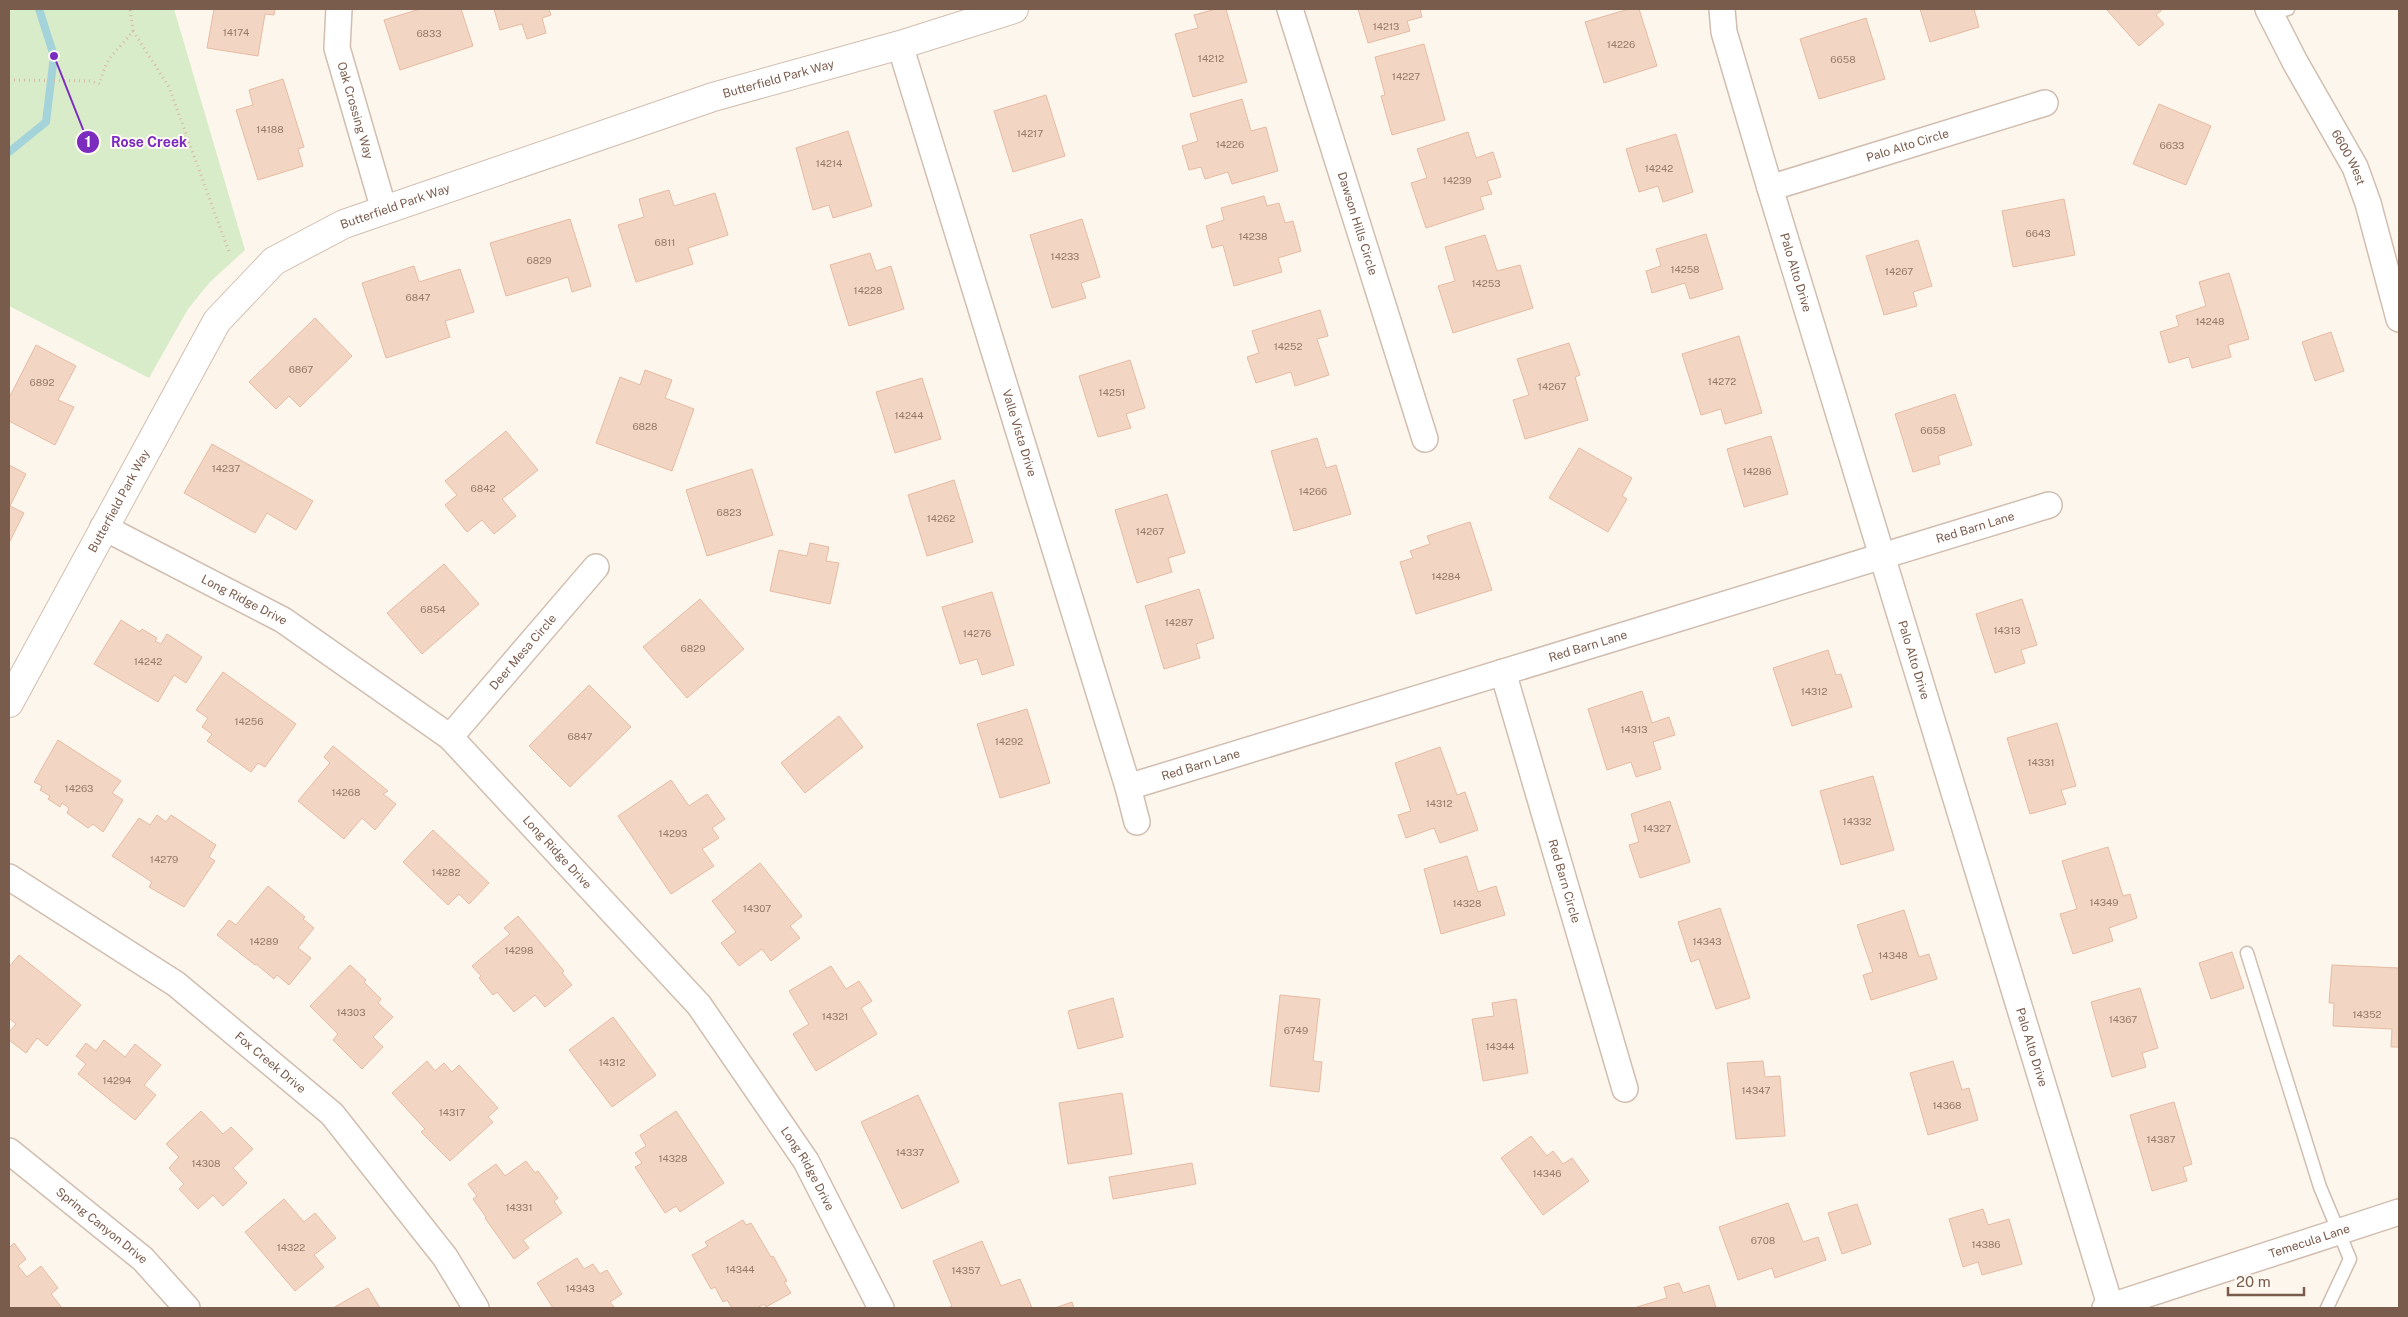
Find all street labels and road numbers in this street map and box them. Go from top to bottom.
street label: Butterfield Park Way [721,57,836,101]
street label: Oak Crossing Way [334,60,376,161]
street label: Palo Alto Circle [1865,126,1951,165]
street label: 6600 West [2328,127,2368,187]
street label: Dawson Hills Circle [1335,170,1380,277]
street label: Butterfield Park Way [339,181,452,232]
street label: Palo Alto Drive [1777,231,1814,314]
street label: Valle Vista Drive [999,388,1039,479]
street label: Butterfield Park Way [85,447,153,555]
street label: Red Barn Lane [1934,509,2016,546]
street label: Long Ridge Drive [199,572,290,628]
street label: Deer Mesa Circle [487,611,559,693]
street label: Palo Alto Drive [1895,619,1932,701]
street label: Red Barn Lane [1547,628,1629,665]
street label: Red Barn Lane [1160,746,1242,783]
street label: Long Ridge Drive [520,813,595,892]
street label: Red Barn Circle [1545,838,1583,925]
street label: Palo Alto Drive [2013,1006,2050,1089]
street label: Fox Creek Drive [232,1029,309,1096]
street label: Long Ridge Drive [778,1124,837,1213]
street label: Spring Canyon Drive [53,1185,151,1267]
street label: Temecula Lane [2267,1221,2352,1261]

